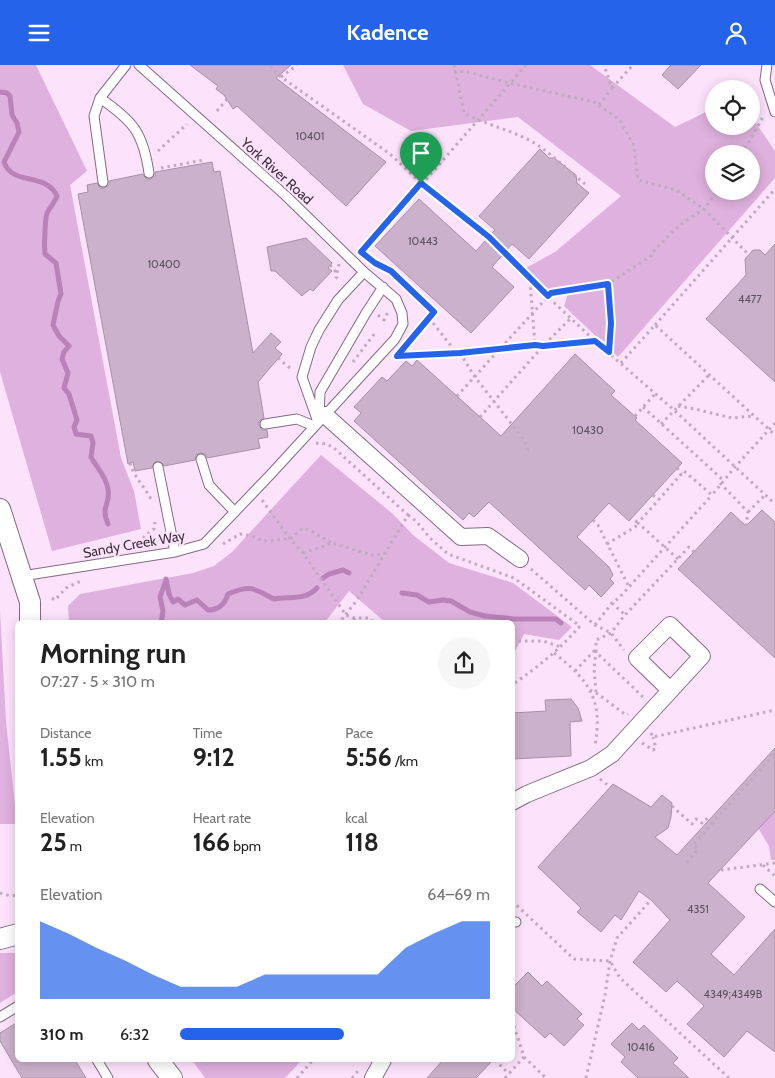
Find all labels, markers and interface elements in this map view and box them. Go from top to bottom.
icon: menu [25,19,53,47]
text: Kadence [347,19,428,46]
icon: person [722,19,750,47]
map controls [705,80,760,200]
button: locate [705,80,760,135]
house number: 10401 [296,129,324,143]
pin [400,132,442,183]
street label: York River Road [236,133,317,208]
icon: arrive [407,139,435,167]
button: layers [705,145,760,200]
house number: 10443 [408,234,438,248]
house number: 10400 [148,257,181,271]
house number: 4477 [738,292,762,306]
house number: 10430 [572,423,604,437]
street label: Sandy Creek Way [82,526,186,562]
text: Morning run [40,636,186,670]
button: share [438,637,490,689]
text: 07:27 · 5 × 310 m [40,672,155,691]
text: Distance [40,724,92,742]
text: Time [193,724,222,742]
text: Pace [345,724,373,742]
text: 1.55 [40,742,82,772]
text: 9:12 [193,742,235,772]
text: 5:56 [345,742,392,772]
text: km [82,752,103,770]
text: /km [392,752,418,770]
text: Elevation [40,809,95,827]
text: Heart rate [193,809,251,827]
text: kcal [345,809,368,827]
text: 25 [40,827,67,857]
text: 166 [193,827,230,857]
text: 118 [345,827,379,857]
text: m [67,837,82,855]
text: bpm [230,837,261,855]
text: Elevation [40,885,103,904]
text: 64–69 m [427,885,490,904]
house number: 4351 [687,902,709,916]
house number: 4349;4349B [704,987,763,1001]
text: 310 m [40,1025,83,1044]
text: 6:32 [120,1025,149,1044]
house number: 10416 [627,1040,655,1054]

